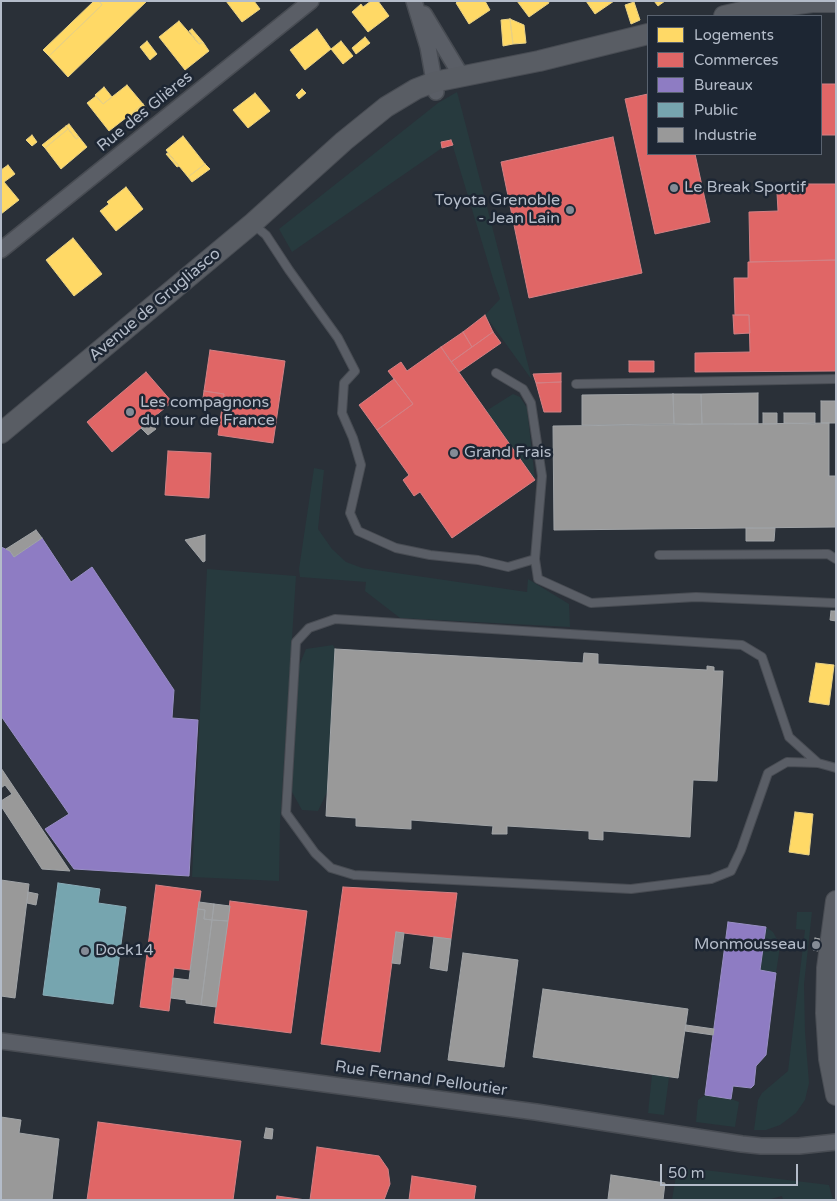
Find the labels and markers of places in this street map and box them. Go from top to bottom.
place label: Le Break Sportif [684,178,806,198]
marker: Le Break Sportif [668,182,680,194]
place label: Toyota Grenoble - Jean Lain [435,191,560,229]
marker: Toyota Grenoble - Jean Lain [564,204,576,216]
place label: Les compagnons du tour de France [140,393,275,431]
marker: Les compagnons du tour de France [124,406,136,418]
place label: Grand Frais [464,443,551,463]
marker: Grand Frais [448,447,460,459]
place label: Monmousseau [694,935,806,955]
marker: Monmousseau [810,939,822,951]
place label: Dock14 [95,941,154,961]
marker: Dock14 [79,945,91,957]

